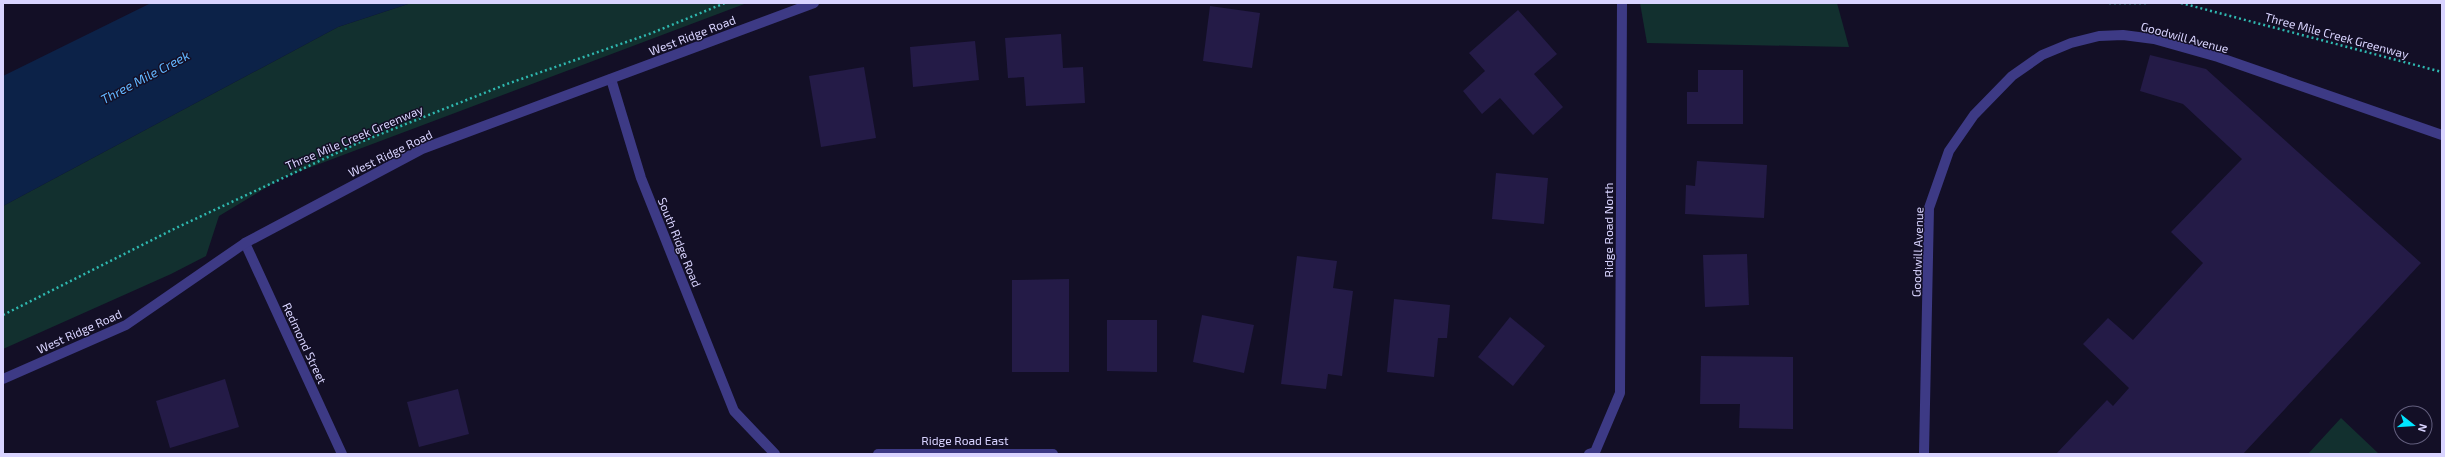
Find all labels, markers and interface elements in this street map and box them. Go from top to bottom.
street label: Three Mile Creek Greenway [2264,9,2411,61]
street label: West Ridge Road [647,12,737,58]
street label: Goodwill Avenue [2140,19,2230,55]
water label: Three Mile Creek [98,47,192,107]
street label: Three Mile Creek Greenway [283,101,426,172]
street label: West Ridge Road [346,127,434,179]
street label: Ridge Road North [1601,182,1615,277]
street label: South Ridge Road [656,195,704,289]
street label: Goodwill Avenue [1908,207,1926,297]
street label: Redmond Street [280,300,330,386]
street label: West Ridge Road [34,306,124,356]
north arrow [2393,405,2433,445]
text: N [2416,422,2430,434]
street label: Ridge Road East [921,433,1009,447]

